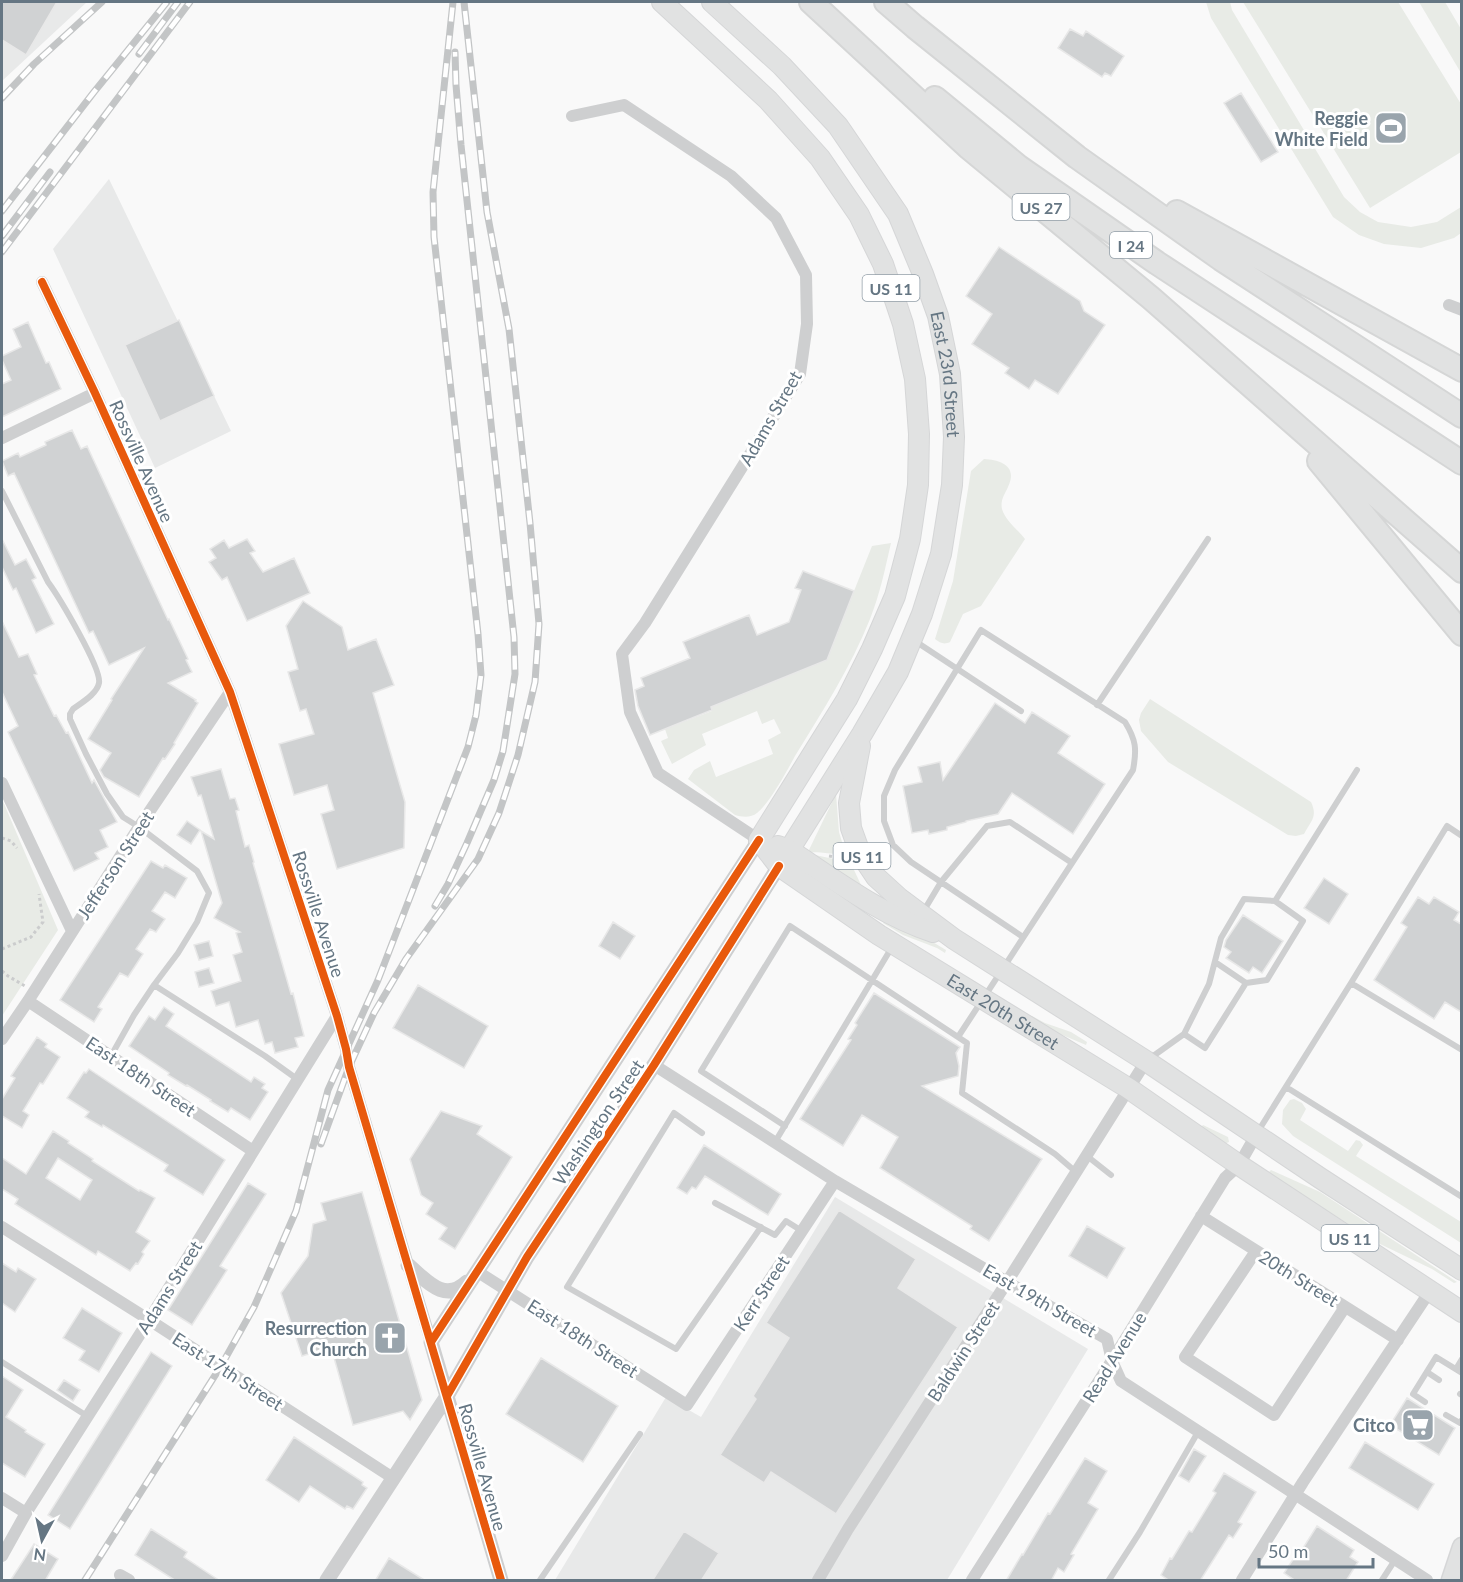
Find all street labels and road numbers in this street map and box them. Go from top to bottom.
road number: US 27 [1012,194,1070,220]
road number: I 24 [1110,232,1152,258]
road number: US 11 [862,275,920,301]
street label: East 23rd Street [926,309,965,439]
street label: Adams Street [734,366,806,469]
street label: Rossville Avenue [105,396,179,526]
street label: Jefferson Street [72,806,158,923]
road number: US 11 [834,843,890,869]
street label: Rossville Avenue [288,848,350,980]
street label: East 20th Street [943,969,1064,1054]
street label: East 18th Street [82,1031,200,1121]
street label: Washington Street [548,1055,648,1189]
road number: US 11 [1322,1225,1378,1251]
street label: Adams Street [132,1236,207,1338]
street label: 20th Street [1255,1245,1343,1311]
street label: Kerr Street [728,1251,794,1335]
street label: East 19th Street [979,1259,1101,1342]
street label: East 18th Street [524,1294,643,1382]
street label: Baldwin Street [922,1296,1004,1405]
street label: Read Avenue [1077,1308,1151,1406]
street label: East 17th Street [169,1327,288,1415]
street label: Rossville Avenue [454,1401,512,1533]

